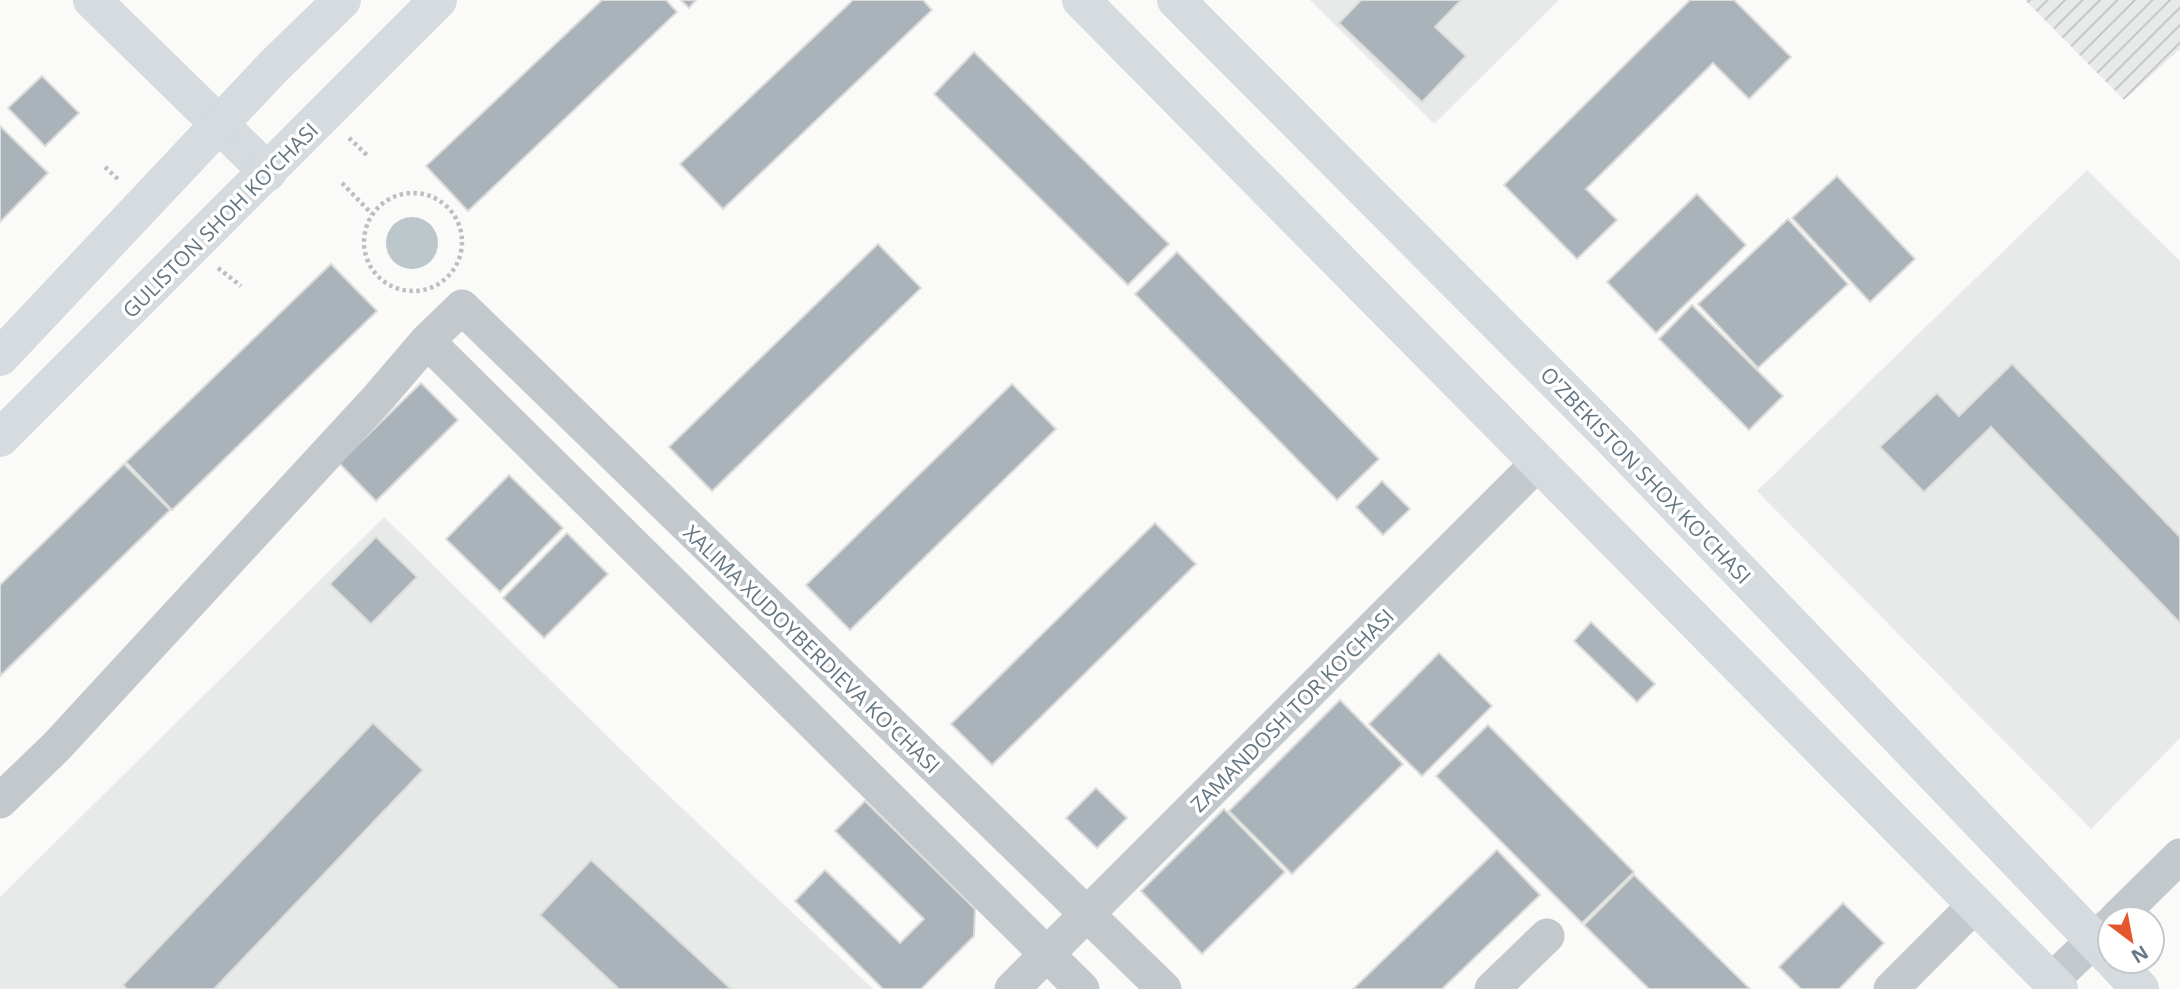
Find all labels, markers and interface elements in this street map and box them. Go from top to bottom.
street label: GULISTON SHOH KO'CHASI [116,116,324,324]
street label: O'ZBEKISTON SHOX KO'CHASI [1535,360,1757,590]
street label: XALIMA XUDOYBERDIEVA KO'CHASI [678,519,946,779]
street label: ZAMANDOSH TOR KO'CHASI [1184,602,1400,818]
north arrow [2096,905,2166,975]
text: N [2127,939,2153,970]

